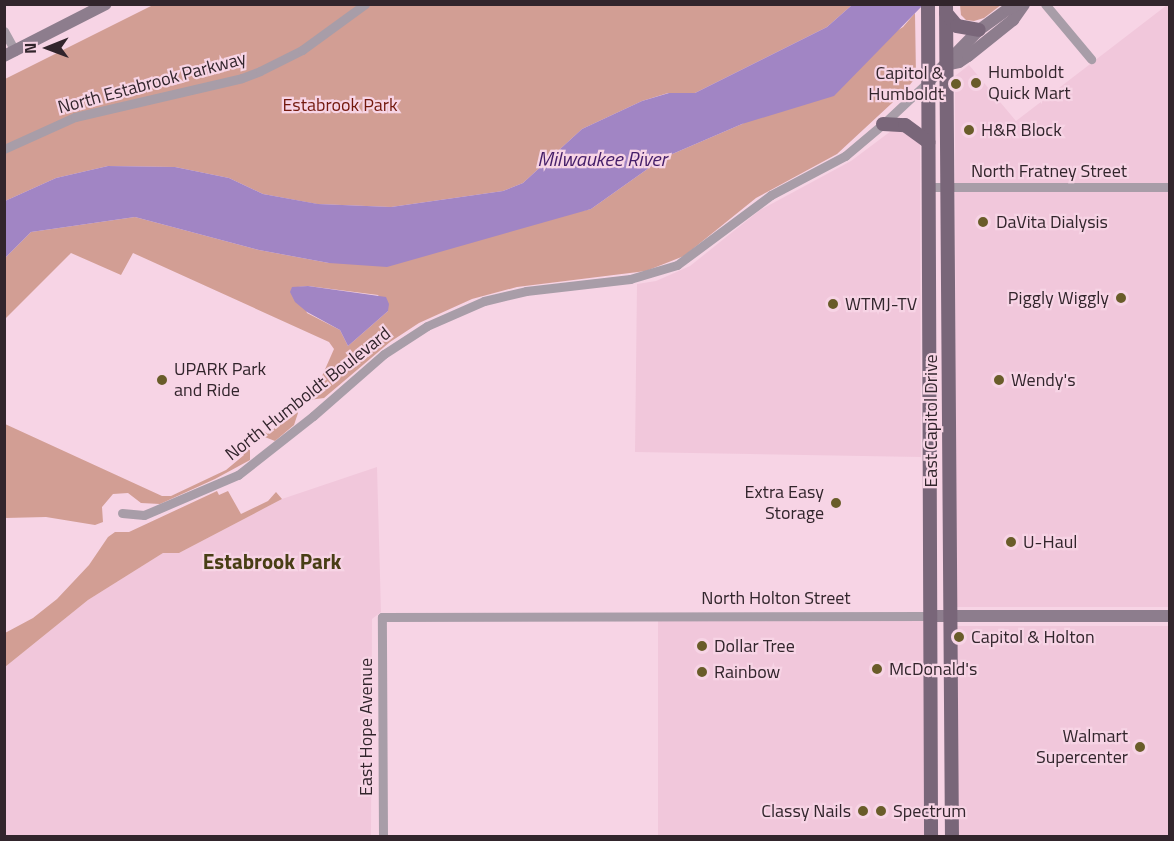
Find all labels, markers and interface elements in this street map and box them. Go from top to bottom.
north arrow [18,18,78,78]
text: N [18,43,42,54]
street label: North Estabrook Parkway [55,47,249,119]
place label: Humboldt Quick Mart [988,62,1070,104]
place label: Capitol & Humboldt [868,63,944,106]
marker: Humboldt Quick Mart [969,76,983,90]
marker: Capitol & Humboldt [949,77,963,91]
park label: Estabrook Park [282,94,398,116]
place label: H&R Block [981,119,1062,141]
marker: H&R Block [962,123,976,137]
water label: Milwaukee River [537,146,667,170]
street label: North Fratney Street [971,160,1127,182]
place label: DaVita Dialysis [996,211,1108,233]
marker: DaVita Dialysis [974,213,992,231]
place label: Piggly Wiggly [1008,287,1109,309]
marker: Piggly Wiggly [1114,291,1128,305]
place label: WTMJ-TV [845,293,917,315]
marker: WTMJ-TV [826,297,840,311]
street label: North Humboldt Boulevard [221,323,395,465]
street label: East Capitol Drive [920,354,942,488]
place label: UPARK Park and Ride [174,359,266,401]
place label: Wendy's [1011,369,1076,391]
marker: UPARK Park and Ride [155,373,169,387]
marker: Wendy's [992,373,1006,387]
place label: Extra Easy Storage [744,482,824,524]
marker: Extra Easy Storage [829,496,843,510]
place label: U-Haul [1023,531,1077,553]
marker: U-Haul [1004,535,1018,549]
district label: Estabrook Park [203,548,341,574]
street label: North Holton Street [701,587,851,609]
place label: Capitol & Holton [971,626,1095,648]
marker: Capitol & Holton [952,630,966,644]
place label: Dollar Tree [714,635,795,657]
marker: Dollar Tree [695,639,709,653]
street label: East Hope Avenue [355,658,377,796]
place label: McDonald's [889,658,977,680]
place label: Rainbow [714,661,780,683]
marker: McDonald's [870,662,884,676]
marker: Rainbow [695,665,709,679]
place label: Walmart Supercenter [1036,726,1128,768]
marker: Walmart Supercenter [1133,740,1147,754]
place label: Classy Nails [761,800,851,822]
place label: Spectrum [893,800,966,822]
marker: Classy Nails [856,804,870,818]
marker: Spectrum [874,804,888,818]

